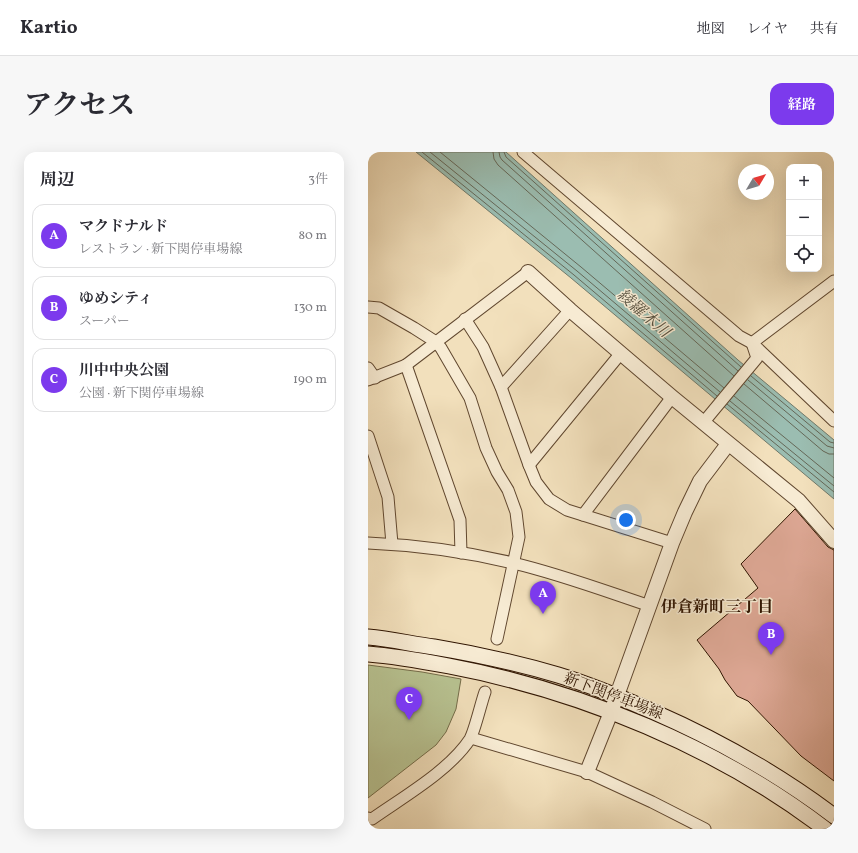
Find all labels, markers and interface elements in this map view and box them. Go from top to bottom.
text: Kartio [20,15,78,41]
text: 地図 [697,20,725,39]
text: レイヤ [747,20,788,39]
text: 共有 [810,20,838,39]
button: 経路 [770,83,834,125]
text: アクセス [24,87,135,126]
north arrow [738,164,774,200]
map controls [786,164,822,272]
button: + [786,164,822,200]
text: 周辺 [40,169,74,192]
text: 3件 [308,171,328,189]
button: − [786,200,822,236]
text: マクドナルド [79,217,168,238]
text: A [49,227,59,245]
text: 80 m [298,227,327,245]
button: locate [786,236,822,272]
text: レストラン · 新下関停車場線 [79,241,242,259]
water label: 綾羅木川 [612,285,676,345]
text: ゆめシティ [79,289,153,310]
text: B [50,299,58,317]
text: 130 m [294,299,327,317]
text: スーパー [79,313,130,331]
text: 川中中央公園 [79,361,169,382]
text: C [50,371,58,389]
text: 190 m [293,371,327,389]
text: 公園 · 新下関停車場線 [79,385,204,403]
your location [616,510,636,530]
pin: A [530,581,556,614]
district label: 伊倉新町三丁目 [661,597,773,619]
pin: B [758,622,784,655]
street label: 新下関停車場線 [560,668,666,726]
pin: C [396,687,422,720]

